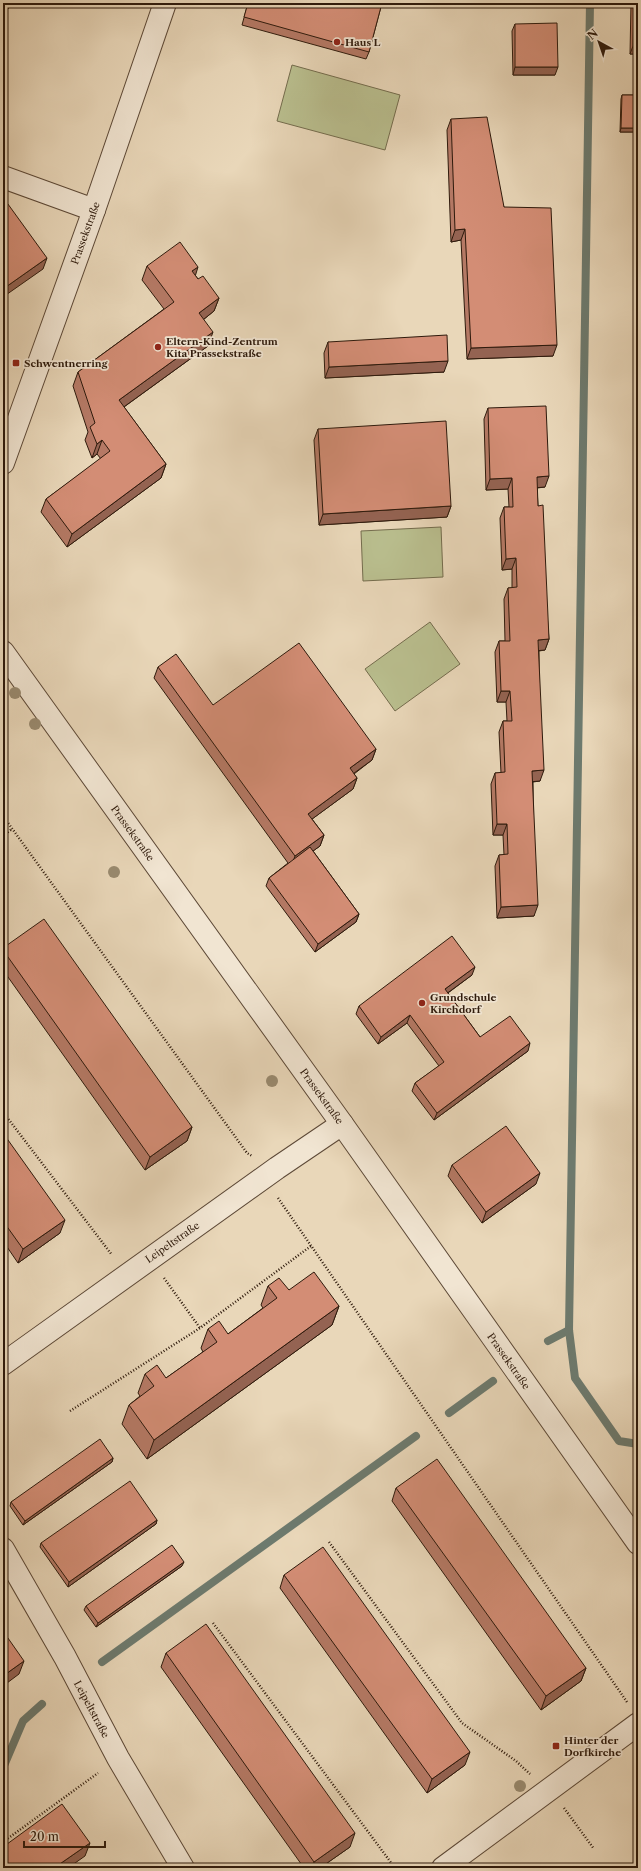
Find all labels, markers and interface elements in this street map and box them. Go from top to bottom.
north arrow [579,22,619,62]
text: N [584,26,601,43]
place label: Haus L [345,36,381,49]
marker: Haus L [332,37,342,47]
street label: Prassekstraße [68,200,103,266]
place label: Eltern-Kind-Zentrum Kita Prassekstraße [166,335,278,360]
marker: Eltern-Kind-Zentrum Kita Prassekstraße [153,342,163,352]
place label: Schwentnerring [24,357,108,370]
marker: Schwentnerring [11,358,21,368]
street label: Prassekstraße [108,803,157,864]
place label: Grundschule Kirchdorf [430,991,497,1016]
marker: Grundschule Kirchdorf [417,998,427,1008]
street label: Prassekstraße [297,1066,346,1127]
street label: Leipeltstraße [143,1219,202,1266]
street label: Prassekstraße [484,1331,533,1392]
street label: Leipeltstraße [71,1678,112,1741]
place label: Hinter der Dorfkirche [564,1734,621,1759]
marker: Hinter der Dorfkirche [551,1741,561,1751]
scale bar [24,1823,105,1849]
text: 20 m [30,1829,59,1844]

